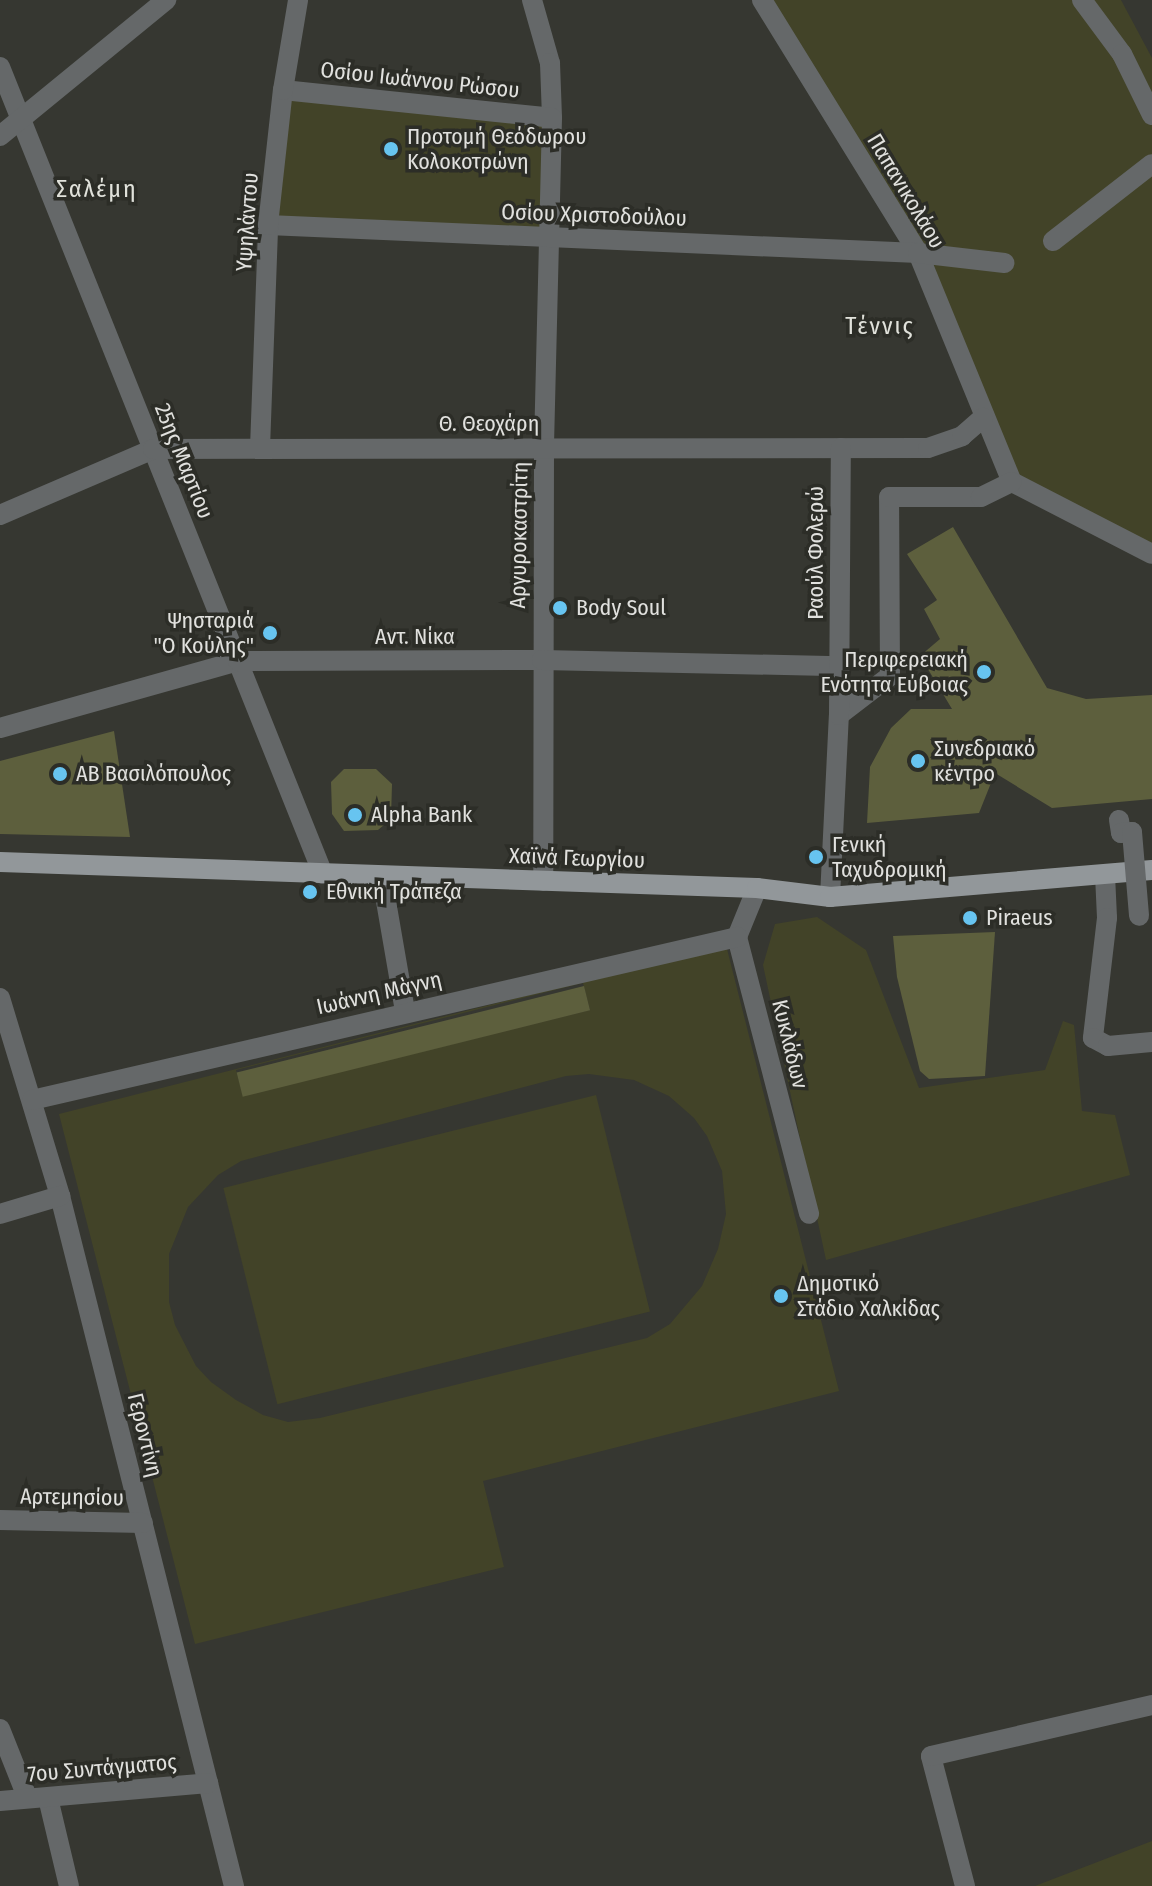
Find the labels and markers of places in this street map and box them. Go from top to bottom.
place label: Προτομή Θεόδωρου Κολοκοτρώνη [407,123,586,174]
marker: Προτομή Θεόδωρου Κολοκοτρώνη [382,140,400,158]
place label: Body Soul [576,595,666,621]
marker: Body Soul [551,599,569,617]
place label: Ψησταριά "Ο Κούλης" [153,607,254,658]
marker: Ψησταριά "Ο Κούλης" [261,624,279,642]
place label: Περιφερειακή Ενότητα Εύβοιας [820,646,968,698]
marker: Περιφερειακή Ενότητα Εύβοιας [975,663,993,681]
place label: Συνεδριακό κέντρο [934,735,1035,786]
marker: Συνεδριακό κέντρο [909,752,927,770]
place label: ΑΒ Βασιλόπουλος [76,761,231,787]
marker: ΑΒ Βασιλόπουλος [51,765,69,783]
place label: Alpha Bank [371,802,472,828]
marker: Alpha Bank [346,806,364,824]
place label: Γενική Ταχυδρομική [832,831,947,882]
marker: Γενική Ταχυδρομική [807,848,825,866]
place label: Εθνική Τράπεζα [326,879,462,905]
marker: Εθνική Τράπεζα [301,883,319,901]
place label: Piraeus [986,905,1053,931]
marker: Piraeus [961,909,979,927]
place label: Δημοτικό Στάδιο Χαλκίδας [797,1270,940,1322]
marker: Δημοτικό Στάδιο Χαλκίδας [772,1287,790,1305]

